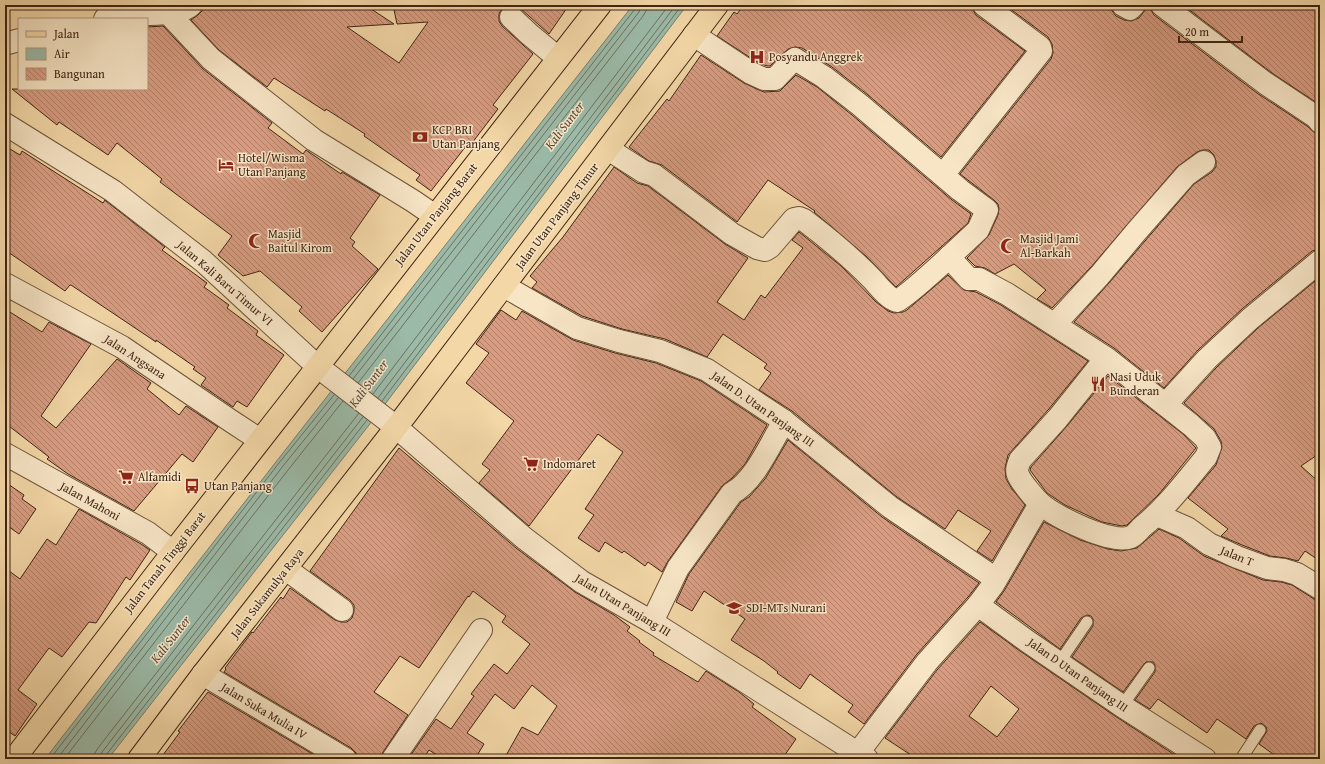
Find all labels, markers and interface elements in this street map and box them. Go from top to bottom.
legend [18,18,148,90]
scale bar [1179,18,1242,44]
text: 20 m [1185,23,1209,40]
text: Jalan [52,25,79,42]
text: Air [54,45,70,62]
hospital icon: Posyandu Anggrek [748,48,766,66]
place label: Posyandu Anggrek [769,48,863,65]
text: Bangunan [54,65,105,82]
water label: Kali Sunter [539,96,589,154]
place label: KCP BRI Utan Panjang [432,121,500,152]
bank icon: KCP BRI Utan Panjang [411,128,429,146]
place label: Hotel/Wisma Utan Panjang [238,149,306,180]
hotel icon: Hotel/Wisma Utan Panjang [217,156,235,174]
street label: Jalan Utan Panjang Barat [389,158,481,270]
street label: Jalan Utan Panjang Timur [510,159,602,274]
place label: Masjid Baitul Kirom [268,225,332,256]
place label: Masjid Jami Al-Barkah [1020,230,1079,261]
mosque icon: Masjid Baitul Kirom [247,232,265,250]
street label: Jalan Kali Baru Timur VI [172,235,277,329]
mosque icon: Masjid Jami Al-Barkah [999,237,1017,255]
street label: Jalan Angsana [99,329,170,383]
water label: Kali Sunter [343,354,393,412]
street label: Jalan D. Utan Panjang III [707,365,818,451]
place label: Nasi Uduk Bunderan [1110,368,1162,399]
restaurant icon: Nasi Uduk Bunderan [1089,375,1107,393]
supermarket icon: Indomaret [522,455,540,473]
place label: Indomaret [543,455,597,472]
supermarket icon: Alfamidi [117,468,135,486]
place label: Alfamidi [138,468,182,485]
street label: Jalan Mahoni [55,476,124,524]
bus stop icon: Utan Panjang [183,477,201,495]
place label: Utan Panjang [204,477,272,494]
street label: Jalan Tanah Tinggi Barat [119,507,210,617]
street label: Jalan T [1216,540,1257,570]
street label: Jalan Sukamulya Raya [225,544,307,643]
street label: Jalan Utan Panjang III [570,568,675,640]
school or university icon: SDI-MTs Nurani [725,599,743,617]
place label: SDI-MTs Nurani [746,599,827,616]
water label: Kali Sunter [145,611,196,668]
street label: Jalan D Utan Panjang III [1023,632,1132,716]
street label: Jalan Suka Mulia IV [216,677,311,743]

